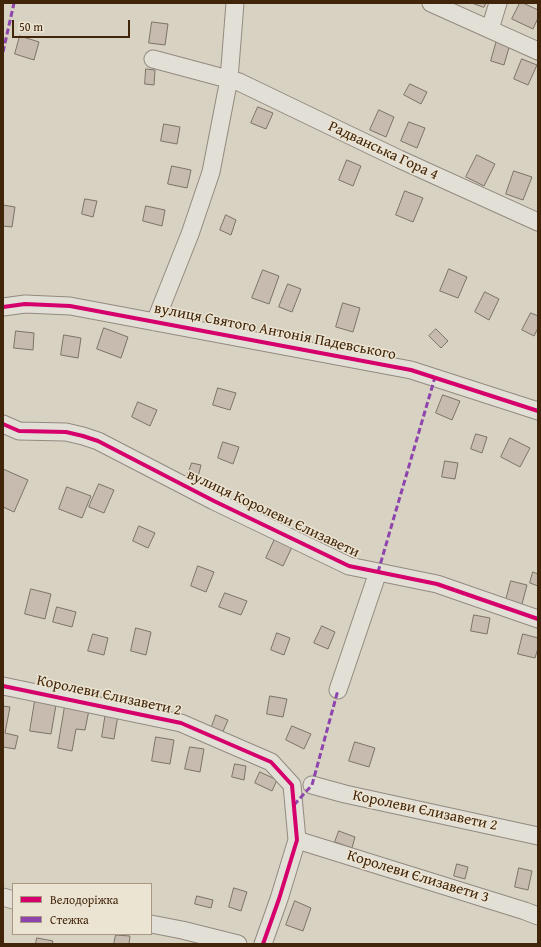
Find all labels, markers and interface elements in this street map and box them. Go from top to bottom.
scale bar [14,12,132,38]
text: 50 m [19,18,43,35]
street label: Радванська Гора 4 [325,118,441,184]
street label: вулиця Святого Антонія Падевського [153,300,397,364]
street label: вулиця Королеви Єлизавети [184,466,362,562]
street label: Королеви Єлизавети 2 [35,672,183,720]
street label: Королеви Єлизавети 2 [351,787,499,835]
street label: Королеви Єлизавети 3 [345,847,491,907]
legend [12,883,152,935]
text: Велодоріжка [50,891,118,908]
text: Стежка [50,911,89,928]

